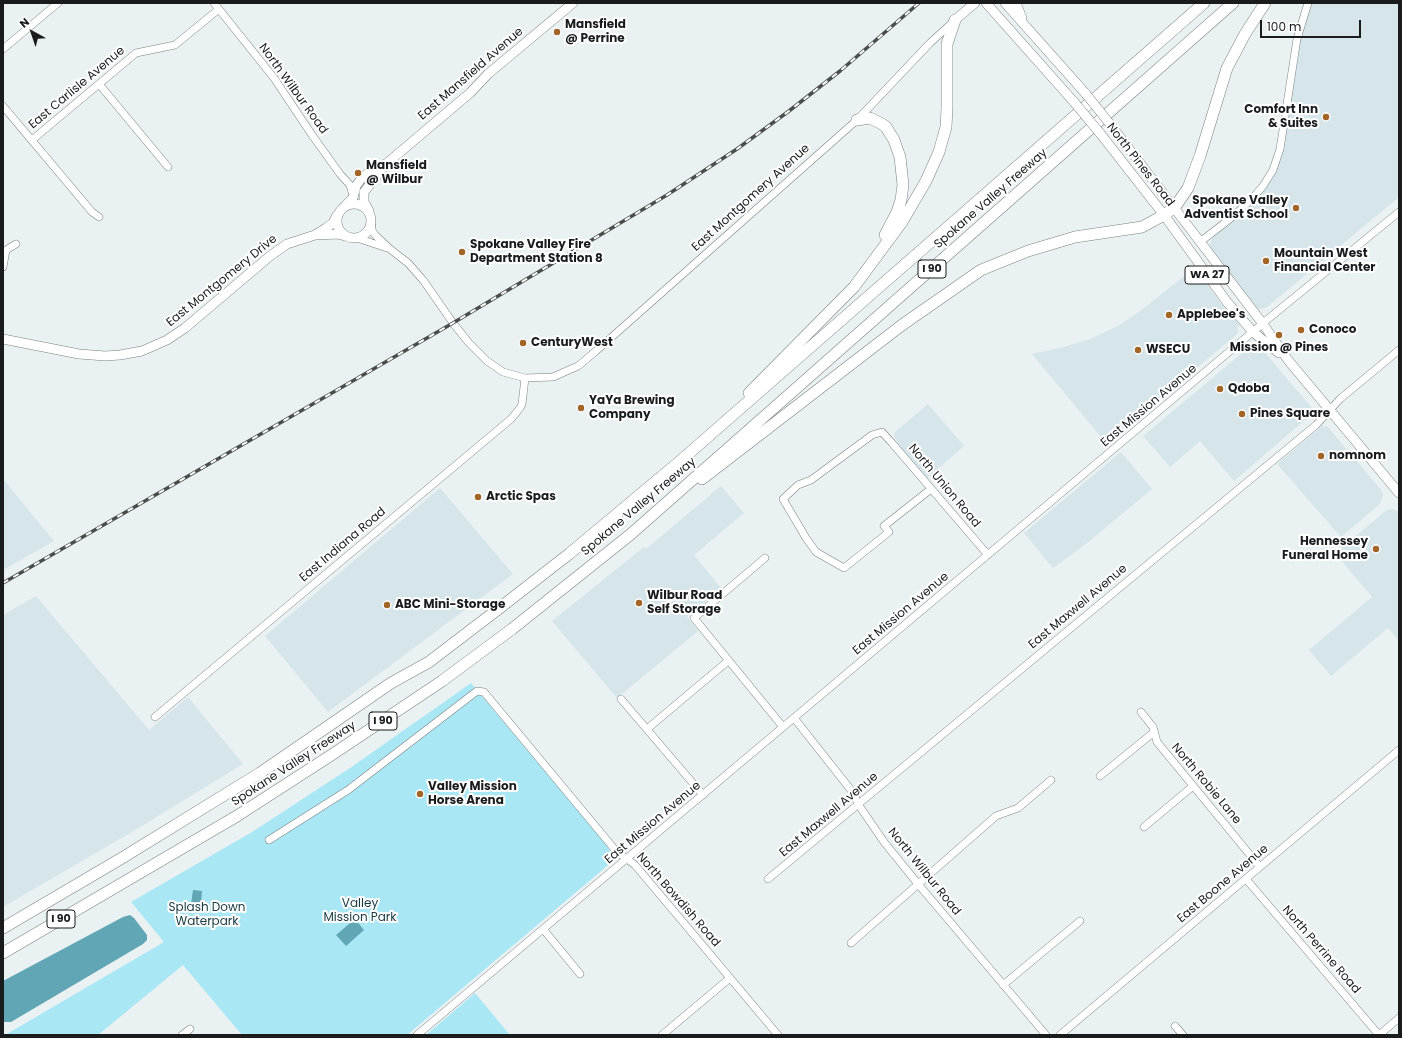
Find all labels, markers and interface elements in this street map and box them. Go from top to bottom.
north arrow [12,12,52,52]
scale bar [1262,12,1363,38]
text: N [16,14,33,32]
place label: Mansfield @ Perrine [565,18,626,46]
text: 100 m [1267,18,1301,35]
street label: East Mansfield Avenue [416,25,526,123]
marker: Mansfield @ Perrine [552,27,562,37]
street label: North Wilbur Road [255,41,331,137]
street label: East Carlisle Avenue [26,44,128,132]
place label: Comfort Inn & Suites [1244,103,1318,131]
marker: Comfort Inn & Suites [1321,112,1331,122]
street label: North Pines Road [1103,121,1177,209]
street label: East Montgomery Avenue [689,141,813,255]
street label: Spokane Valley Freeway [932,146,1050,252]
place label: Mansfield @ Wilbur [366,159,427,187]
marker: Mansfield @ Wilbur [353,168,363,178]
place label: Spokane Valley Adventist School [1184,194,1288,222]
marker: Spokane Valley Adventist School [1291,203,1301,213]
street label: East Montgomery Drive [164,232,280,330]
place label: Spokane Valley Fire Department Station 8 [470,238,603,266]
marker: Spokane Valley Fire Department Station 8 [457,247,467,257]
place label: Mountain West Financial Center [1274,247,1375,275]
marker: Mountain West Financial Center [1261,256,1271,266]
road number: I 90 [918,260,946,278]
road number: WA 27 [1185,266,1229,284]
place label: Applebee's [1177,308,1245,322]
marker: Applebee's [1164,310,1174,320]
place label: Conoco [1309,323,1356,337]
marker: Conoco [1296,325,1306,335]
marker: Mission @ Pines [1274,330,1284,340]
place label: CenturyWest [531,336,613,350]
marker: CenturyWest [518,338,528,348]
place label: Mission @ Pines [1230,341,1328,355]
place label: WSECU [1146,343,1190,357]
marker: WSECU [1133,345,1143,355]
street label: East Mission Avenue [1098,362,1200,450]
place label: Qdoba [1228,382,1270,396]
marker: Qdoba [1215,384,1225,394]
place label: YaYa Brewing Company [589,394,675,422]
marker: YaYa Brewing Company [576,403,586,413]
place label: Pines Square [1250,407,1330,421]
marker: Pines Square [1237,409,1247,419]
street label: North Union Road [905,441,983,531]
place label: nomnom [1329,449,1386,463]
marker: nomnom [1316,451,1326,461]
street label: Spokane Valley Freeway [579,455,699,559]
place label: Arctic Spas [486,490,556,504]
marker: Arctic Spas [473,492,483,502]
street label: East Indiana Road [297,505,389,585]
place label: Hennessey Funeral Home [1282,535,1368,563]
marker: Hennessey Funeral Home [1371,544,1381,554]
street label: East Maxwell Avenue [1026,562,1130,652]
street label: East Mission Avenue [850,570,952,658]
place label: Wilbur Road Self Storage [647,589,722,617]
place label: ABC Mini-Storage [395,598,505,612]
marker: Wilbur Road Self Storage [634,598,644,608]
marker: ABC Mini-Storage [382,600,392,610]
road number: I 90 [369,712,397,730]
street label: Spokane Valley Freeway [229,718,359,810]
street label: North Robie Lane [1168,741,1244,827]
street label: East Maxwell Avenue [777,770,881,860]
street label: East Mission Avenue [602,779,704,867]
place label: Valley Mission Horse Arena [428,780,517,808]
marker: Valley Mission Horse Arena [415,789,425,799]
street label: North Wilbur Road [884,825,964,919]
street label: East Boone Avenue [1175,842,1271,926]
street label: North Bowdish Road [633,850,723,950]
park label: Valley Mission Park [323,897,397,925]
park label: Splash Down Waterpark [168,901,246,929]
street label: North Perrine Road [1279,903,1363,997]
road number: I 90 [47,910,75,928]

